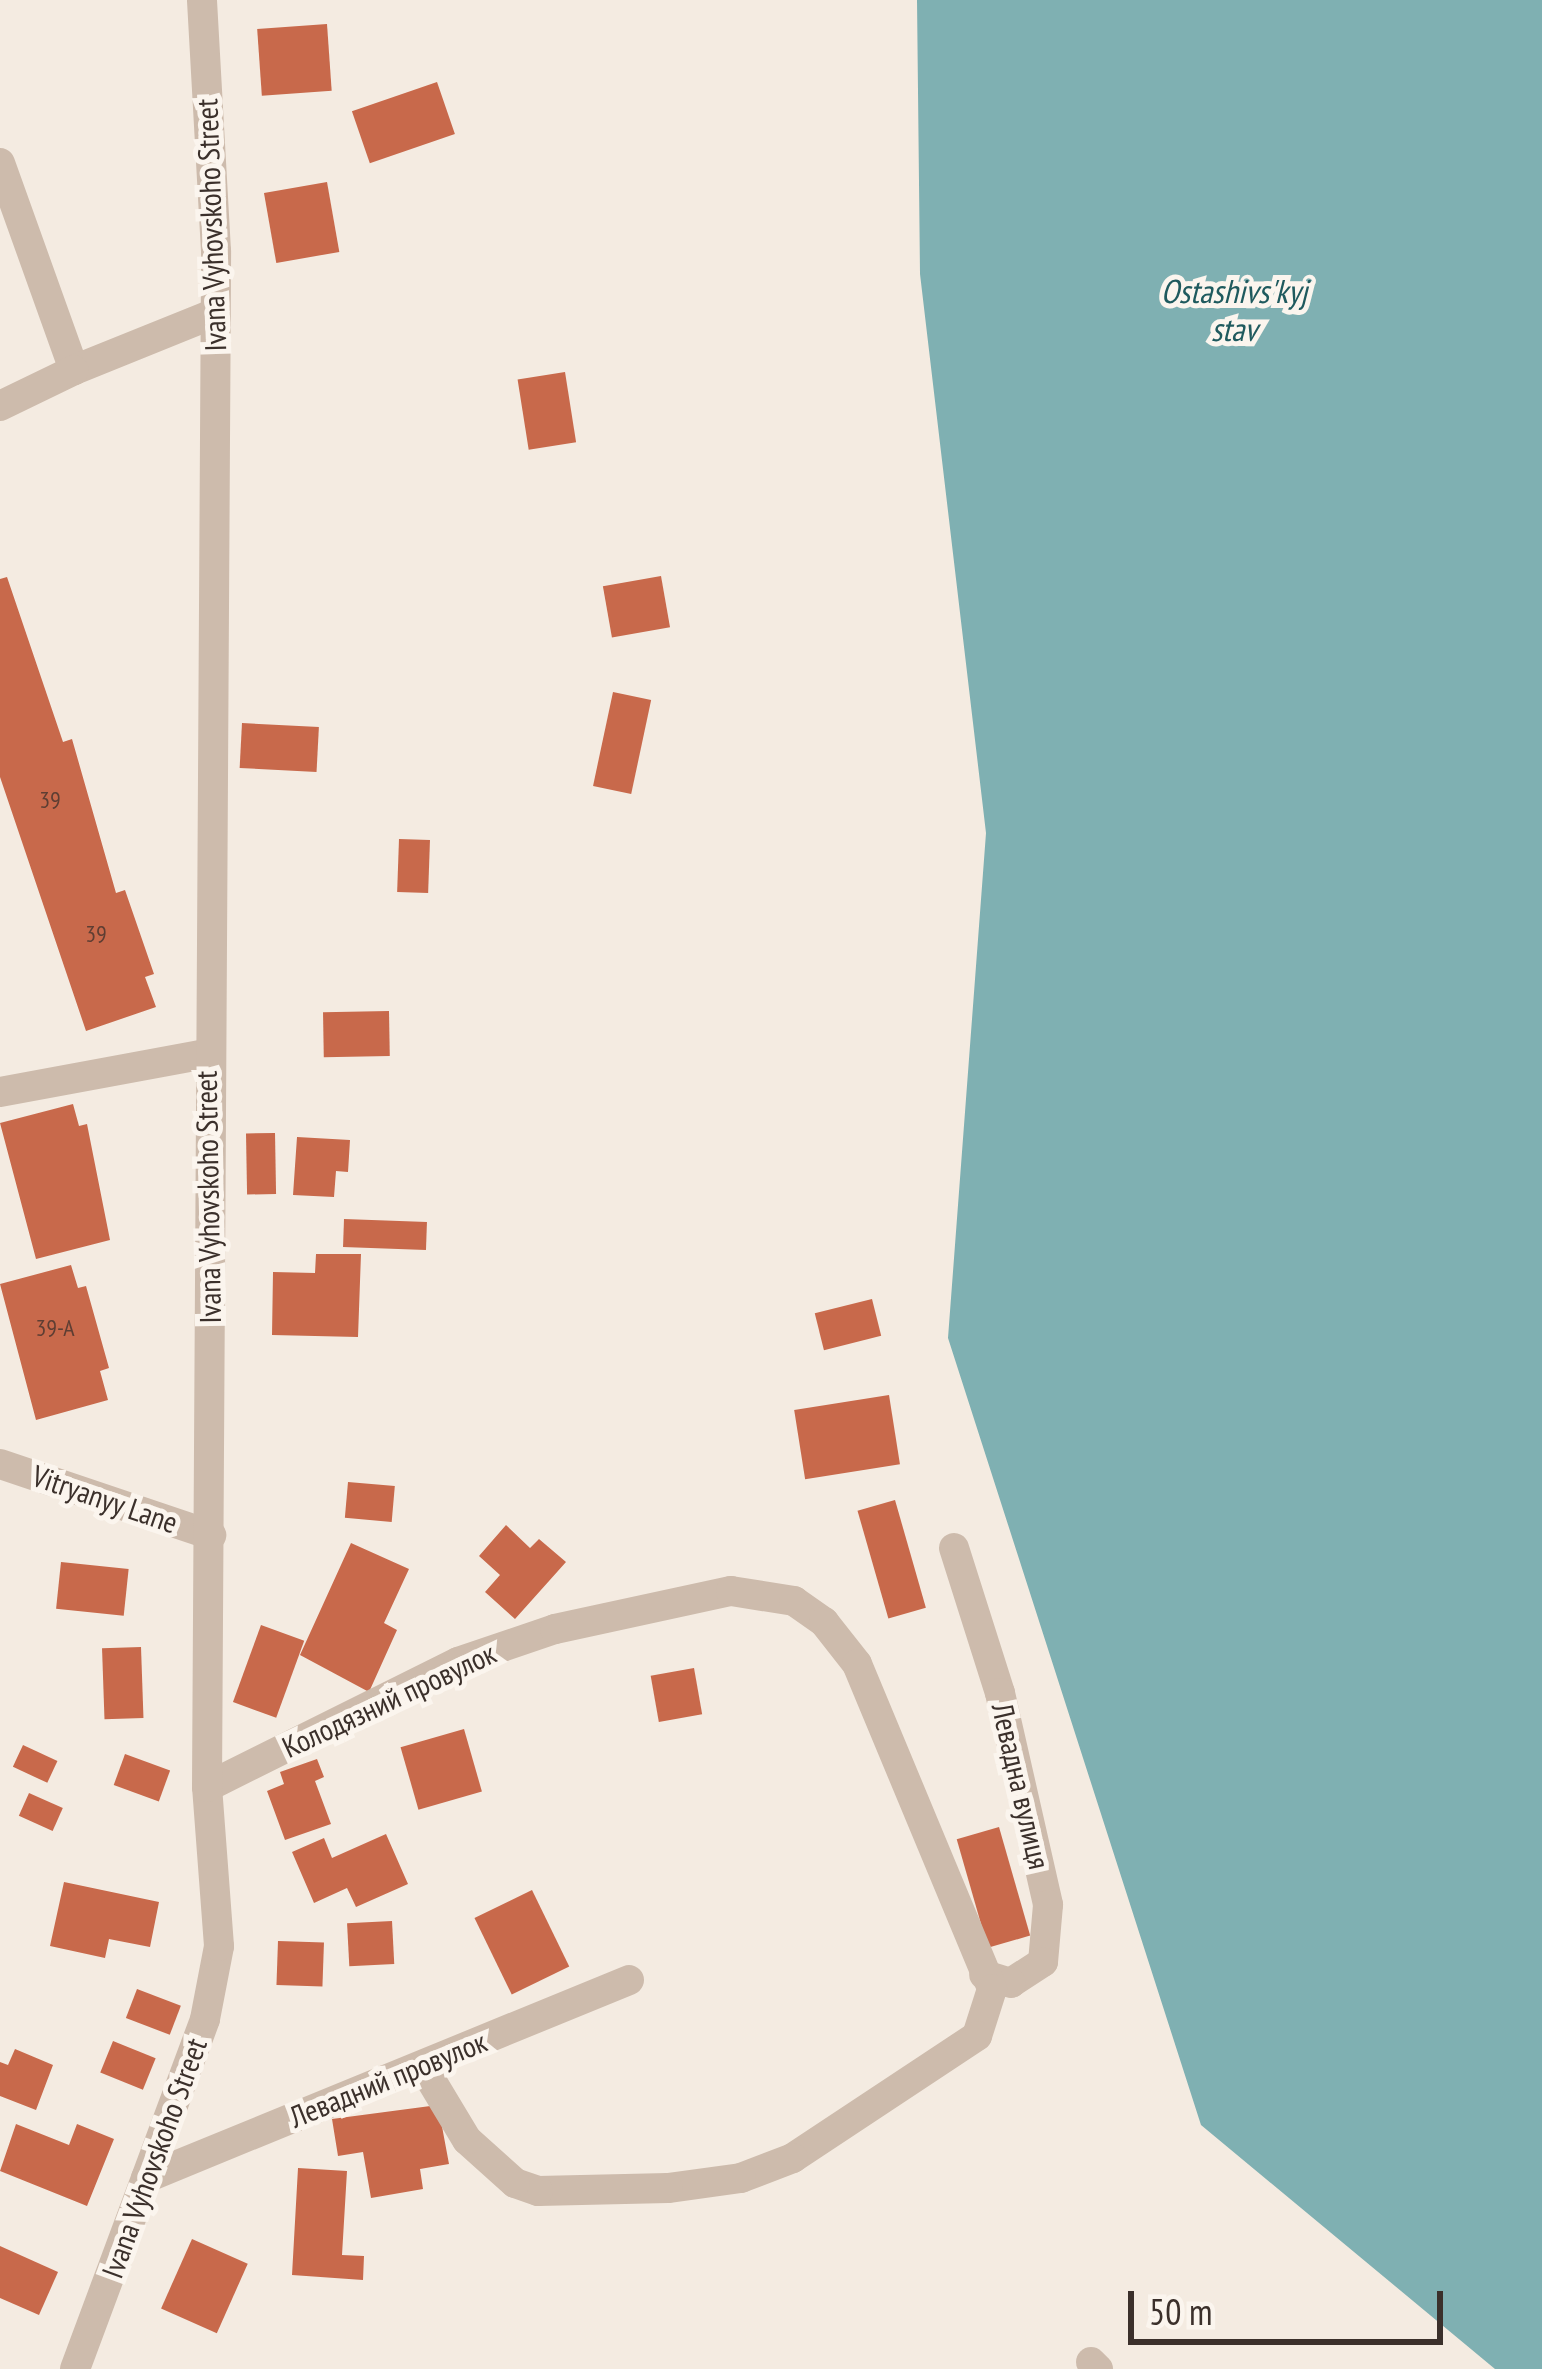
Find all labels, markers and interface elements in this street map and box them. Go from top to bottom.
street label: Ivana Vyhovskoho Street [189,98,233,352]
water label: Ostashivs'kyj stav [1161,271,1307,349]
house number: 39 [39,786,61,814]
house number: 39 [85,920,107,948]
street label: Ivana Vyhovskoho Street [188,1070,228,1324]
house number: 39-А [35,1314,75,1342]
street label: Vitryanyy Lane [27,1457,183,1541]
street label: Колодязний провулок [277,1635,501,1765]
street label: Левадна вулиця [984,1699,1058,1873]
street label: Левадний провулок [284,2023,492,2135]
street label: Ivana Vyhovskoho Street [94,2033,214,2283]
scale bar [1134,2267,1449,2341]
text: 50 m [1149,2288,1212,2335]

